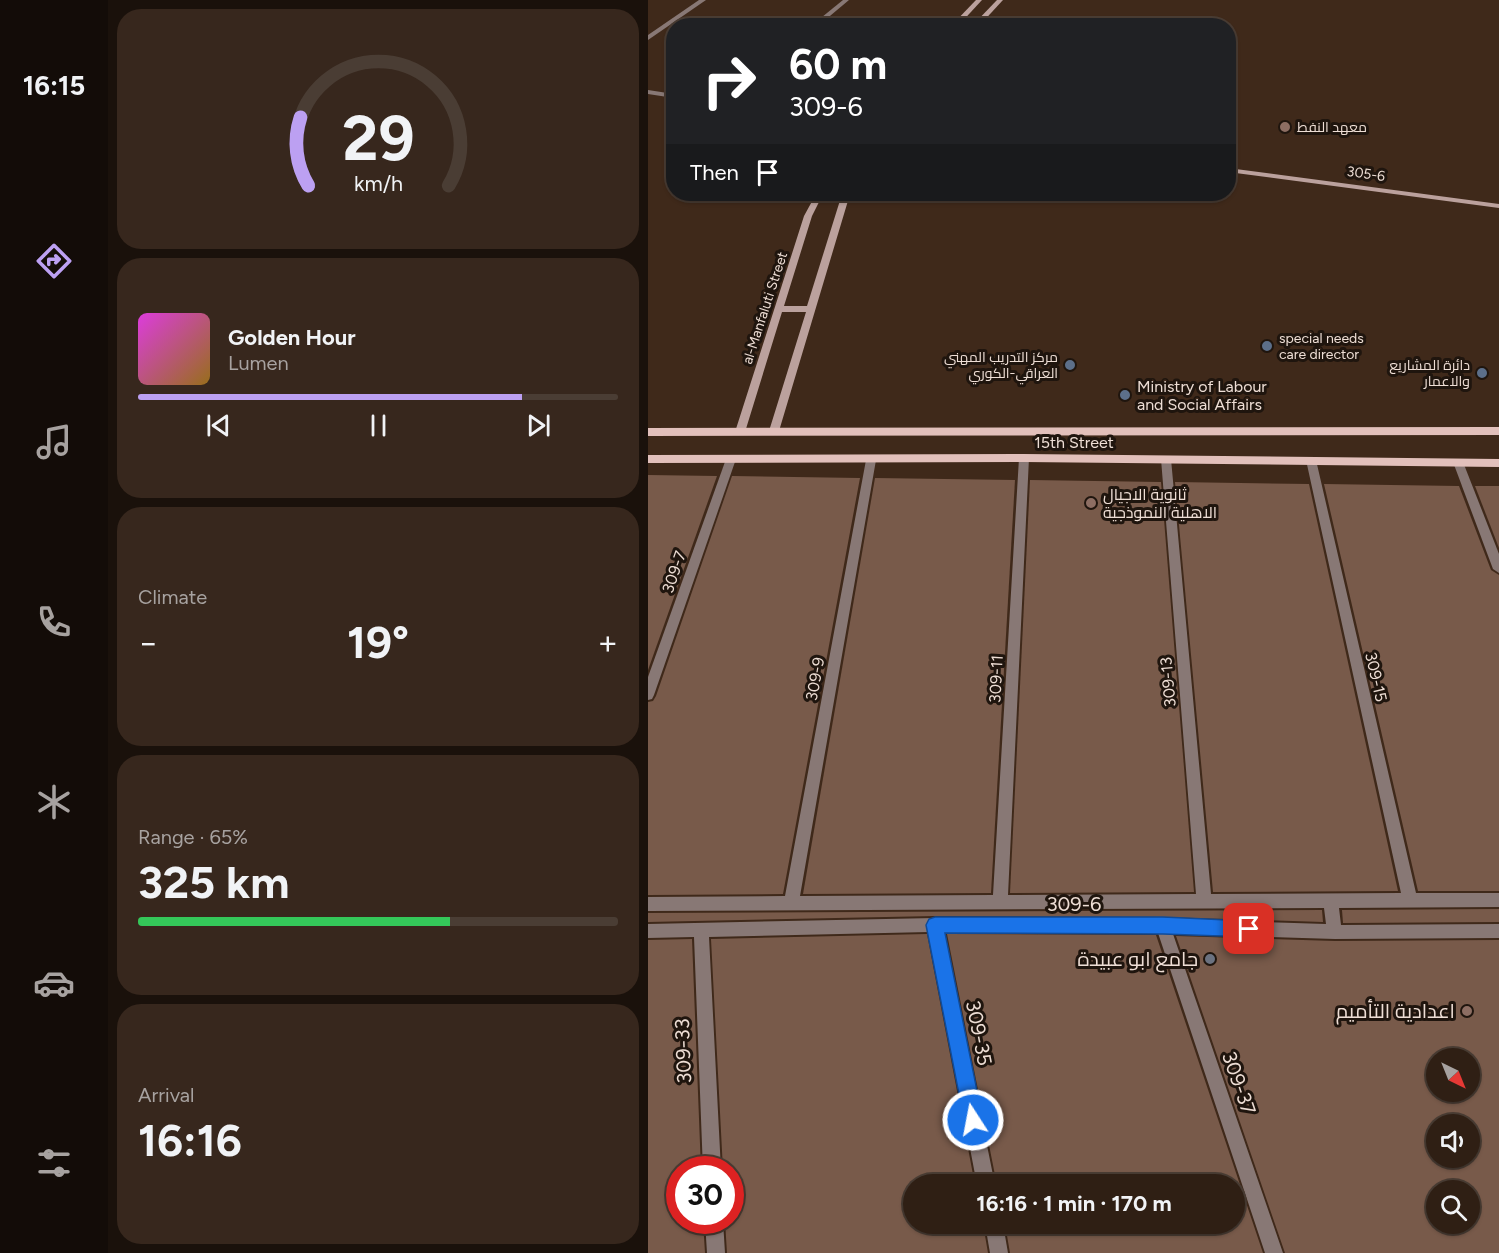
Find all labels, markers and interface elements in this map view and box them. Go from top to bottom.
text: 60 m [789,39,887,90]
icon: right [690,42,768,120]
text: 16:15 [23,69,85,102]
text: 309-6 [789,90,863,123]
text: 29 [342,101,414,176]
place label: معهد النفط [1297,119,1367,136]
marker: معهد النفط [1278,120,1292,134]
icon: arrive [751,156,784,189]
text: Then [690,159,739,186]
street label: 305-6 [1346,163,1386,185]
text: km/h [354,171,402,196]
icon: directions [33,240,75,282]
street label: al-Manfaluti Street [739,250,791,366]
text: Golden Hour [228,324,356,351]
place label: special needs care director [1279,330,1364,363]
marker: special needs care director [1260,339,1274,353]
place label: مركز التدريب المهني العراقي-الكوري [944,349,1058,385]
text: Lumen [228,351,289,375]
place label: دائرة المشاريع والاعمار [1389,357,1470,390]
marker: مركز التدريب المهني العراقي-الكوري [1063,358,1077,372]
marker: دائرة المشاريع والاعمار [1475,366,1489,380]
place label: Ministry of Labour and Social Affairs [1137,377,1267,414]
marker: Ministry of Labour and Social Affairs [1118,388,1132,402]
icon: previous [202,409,235,442]
icon: pause [362,409,395,442]
icon: next [522,409,555,442]
icon: music [33,421,75,463]
street label: 15th Street [1034,433,1114,452]
place label: ثانوية الاجيال الاهلية النموذجية [1103,485,1217,522]
marker: ثانوية الاجيال الاهلية النموذجية [1084,496,1098,510]
street label: 309-7 [658,548,690,596]
text: Climate [138,585,207,609]
icon: phone [33,601,75,643]
text: 19° [347,615,409,669]
text: − [138,623,159,662]
text: + [597,623,618,662]
street label: 309-15 [1361,650,1391,704]
street label: 309-11 [985,655,1007,703]
street label: 309-9 [802,656,828,702]
street label: 309-13 [1156,656,1180,708]
icon: climate [33,781,75,823]
text: Range · 65% [138,825,248,849]
text: 325 km [138,855,289,909]
street label: 309-6 [1047,892,1101,916]
pin [1223,903,1274,954]
icon: arrive [1232,912,1265,945]
place label: جامع ابو عبيدة [1077,947,1198,973]
marker: جامع ابو عبيدة [1203,952,1217,966]
icon: car [33,962,75,1004]
street label: 309-35 [961,998,997,1068]
place label: اعدادية التأميم [1336,999,1455,1025]
marker: اعدادية التأميم [1460,1004,1474,1018]
street label: 309-33 [670,1018,696,1084]
street label: 309-37 [1217,1048,1261,1118]
north arrow [1426,1048,1480,1102]
map controls [1426,1048,1480,1234]
text: Arrival [138,1083,194,1107]
position arrow [941,1088,1005,1152]
text: 16:16 [138,1113,242,1167]
button: sound [1426,1114,1480,1168]
icon: filters [33,1142,75,1184]
speed limit sign: 30 [666,1156,744,1234]
button: search [1426,1180,1480,1234]
text: 16:16 · 1 min · 170 m [976,1190,1172,1217]

